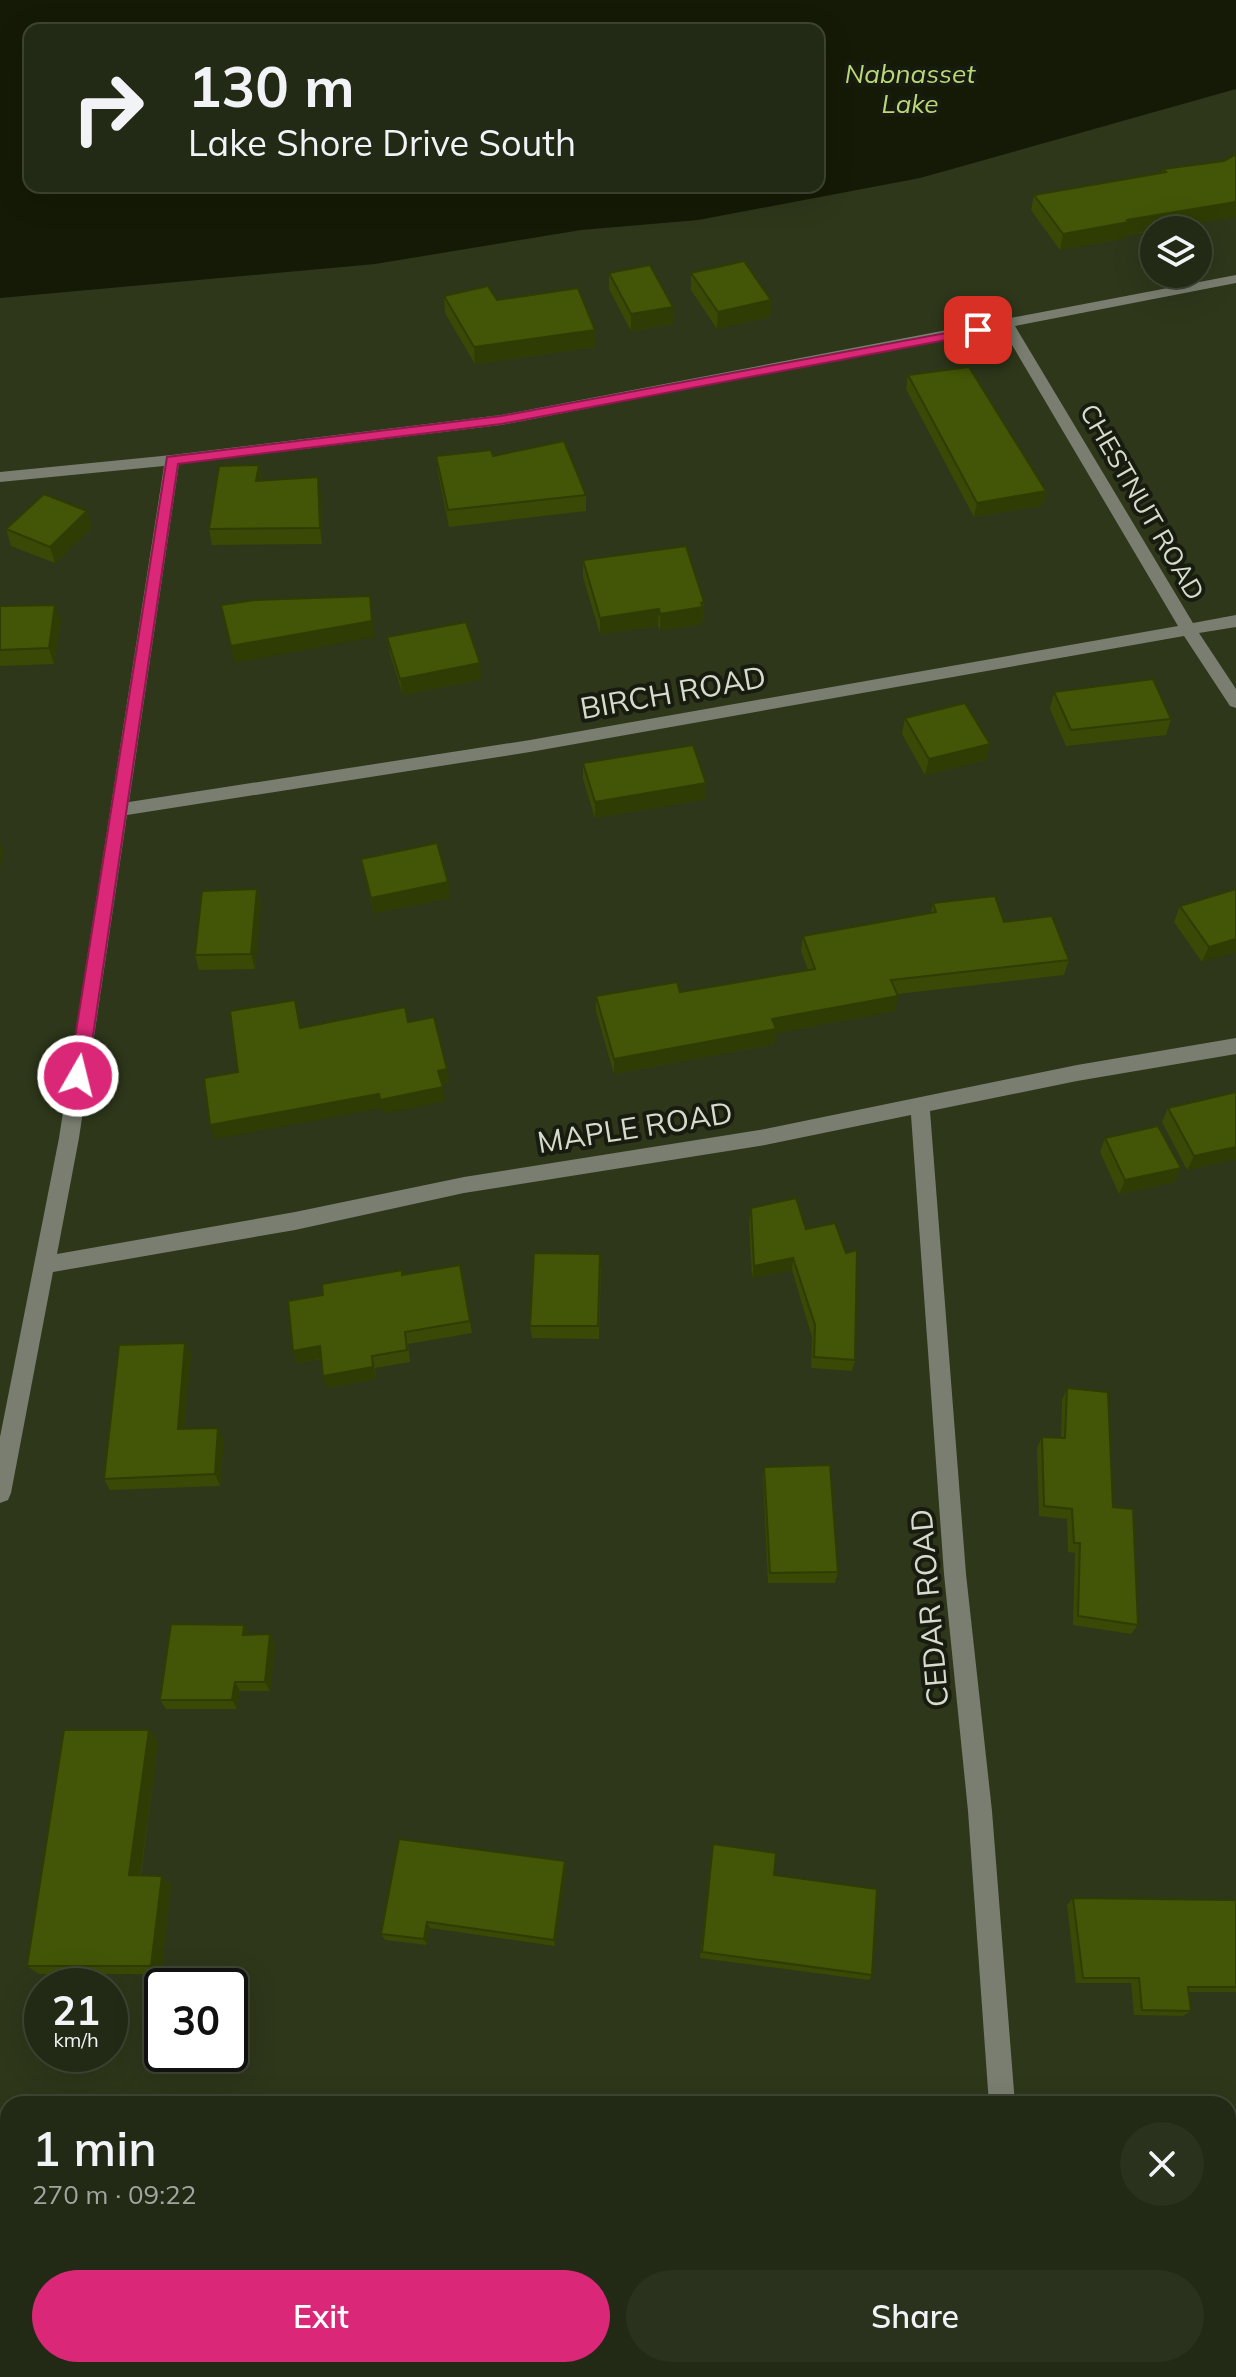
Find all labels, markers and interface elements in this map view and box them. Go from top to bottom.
text: 130 m [188,51,355,121]
icon: right [56,56,160,160]
water label: Nabnasset Lake [845,57,976,120]
text: Lake Shore Drive South [188,120,576,165]
map controls [1140,216,1212,288]
button: layers [1140,216,1212,288]
pin [944,296,1012,364]
icon: arrive [956,308,1000,352]
street label: CHESTNUT ROAD [1073,398,1212,606]
street label: BIRCH ROAD [577,657,769,727]
position arrow [36,1034,120,1118]
street label: MAPLE ROAD [535,1093,735,1161]
street label: CEDAR ROAD [901,1507,957,1709]
speed limit sign: 30 [144,1968,248,2072]
text: 21 [52,1985,100,2035]
text: km/h [53,2027,99,2052]
text: 1 min [32,2118,157,2178]
button: close [1120,2122,1204,2206]
text: 270 m · 09:22 [32,2178,196,2211]
button: Exit [32,2270,610,2362]
button: Share [626,2270,1204,2362]

